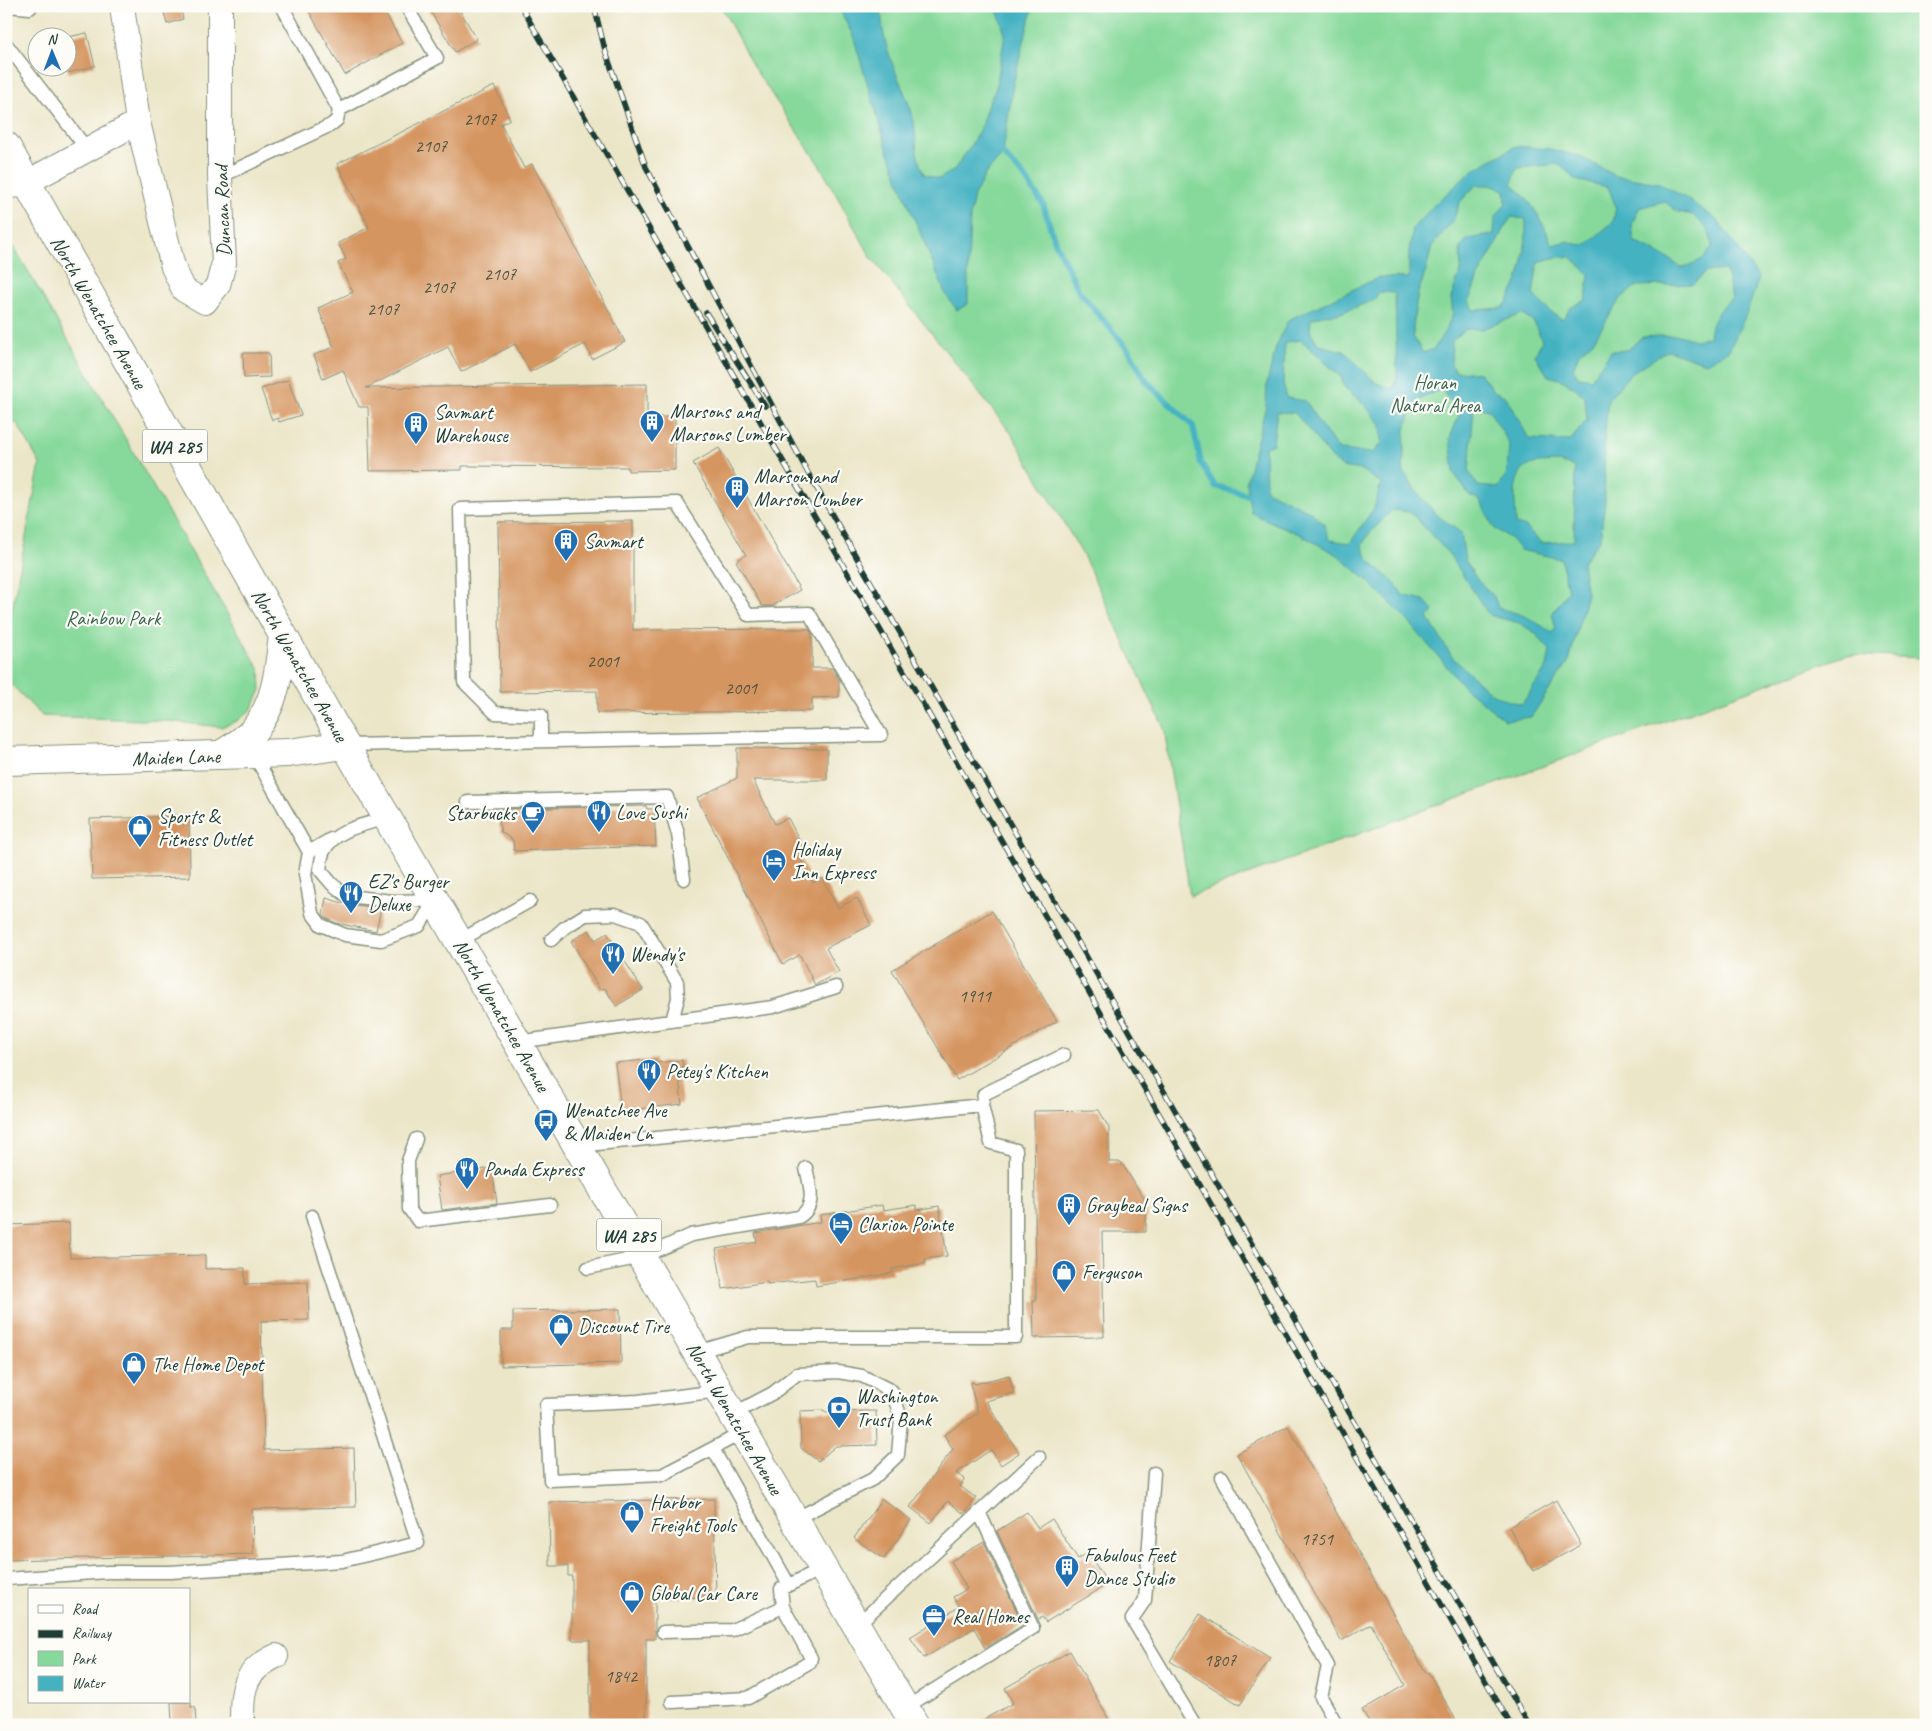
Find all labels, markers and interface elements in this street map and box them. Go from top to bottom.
north arrow [28,28,78,78]
text: N [47,31,59,48]
house number: 2107 [464,108,497,130]
house number: 2107 [415,135,448,157]
street label: Duncan Road [208,162,237,257]
street label: North Wenatchee Avenue [45,231,153,394]
house number: 2107 [484,263,517,285]
house number: 2107 [423,276,456,298]
house number: 2107 [367,298,400,320]
park label: Horan Natural Area [1390,370,1482,418]
place label: Marsons and Marsons Lumber [670,399,787,447]
place label: Savmart Warehouse [434,400,509,448]
building icon: Marsons and Marsons Lumber [639,409,665,443]
building icon: Savmart Warehouse [403,411,429,445]
road number: WA 285 [142,430,208,462]
place label: Marson and Marson Lumber [754,464,863,512]
building icon: Marson and Marson Lumber [724,475,750,509]
building icon: Savmart [553,528,579,562]
place label: Savmart [584,529,645,554]
street label: North Wenatchee Avenue [246,584,354,747]
park label: Rainbow Park [66,606,162,631]
house number: 2001 [587,650,620,672]
house number: 2001 [725,677,758,699]
street label: Maiden Lane [132,743,222,772]
restaurant icon: Love Sushi [586,799,612,833]
cafe icon: Starbucks [520,800,546,834]
place label: Love Sushi [616,800,689,825]
place label: Starbucks [446,801,518,826]
place label: Sports & Fitness Outlet [158,804,254,852]
shop icon: Sports & Fitness Outlet [127,814,153,848]
place label: Holiday Inn Express [792,837,877,885]
hotel icon: Holiday Inn Express [761,848,787,882]
place label: EZ's Burger Deluxe [368,869,450,917]
restaurant icon: EZ's Burger Deluxe [338,880,364,914]
street label: North Wenatchee Avenue [448,934,556,1097]
restaurant icon: Wendy's [600,941,626,975]
place label: Wendy's [630,942,686,967]
house number: 1911 [959,985,992,1007]
restaurant icon: Petey's Kitchen [636,1058,662,1092]
place label: Petey's Kitchen [666,1059,769,1084]
place label: Wenatchee Ave & Maiden Ln [564,1098,668,1146]
bus stop icon: Wenatchee Ave & Maiden Ln [533,1108,559,1142]
restaurant icon: Panda Express [454,1156,480,1190]
place label: Panda Express [484,1157,585,1182]
building icon: Graybeal Signs [1056,1192,1082,1226]
place label: Graybeal Signs [1086,1193,1189,1218]
hotel icon: Clarion Pointe [828,1211,854,1245]
place label: Clarion Pointe [858,1212,955,1237]
road number: WA 285 [596,1218,662,1252]
shop icon: Ferguson [1051,1259,1077,1293]
place label: Ferguson [1082,1260,1143,1285]
shop icon: Discount Tire [548,1313,574,1347]
place label: Discount Tire [578,1314,670,1339]
street label: North Wenatchee Avenue [681,1337,789,1500]
shop icon: The Home Depot [121,1351,147,1385]
place label: The Home Depot [152,1352,266,1377]
place label: Washington Trust Bank [856,1384,939,1432]
bank icon: Washington Trust Bank [826,1395,852,1429]
place label: Harbor Freight Tools [650,1490,738,1538]
shop icon: Harbor Freight Tools [619,1500,645,1534]
house number: 1751 [1301,1528,1334,1550]
place label: Fabulous Feet Dance Studio [1084,1543,1177,1591]
building icon: Fabulous Feet Dance Studio [1054,1554,1080,1588]
shop icon: Global Car Care [619,1580,645,1614]
place label: Global Car Care [650,1581,759,1606]
legend [28,1588,190,1704]
text: Road [72,1600,99,1619]
office icon: Real Homes [921,1603,947,1637]
place label: Real Homes [952,1604,1031,1629]
text: Railway [72,1624,113,1643]
house number: 1807 [1204,1649,1237,1671]
text: Park [72,1650,97,1669]
house number: 1842 [605,1665,639,1687]
text: Water [72,1674,106,1693]

